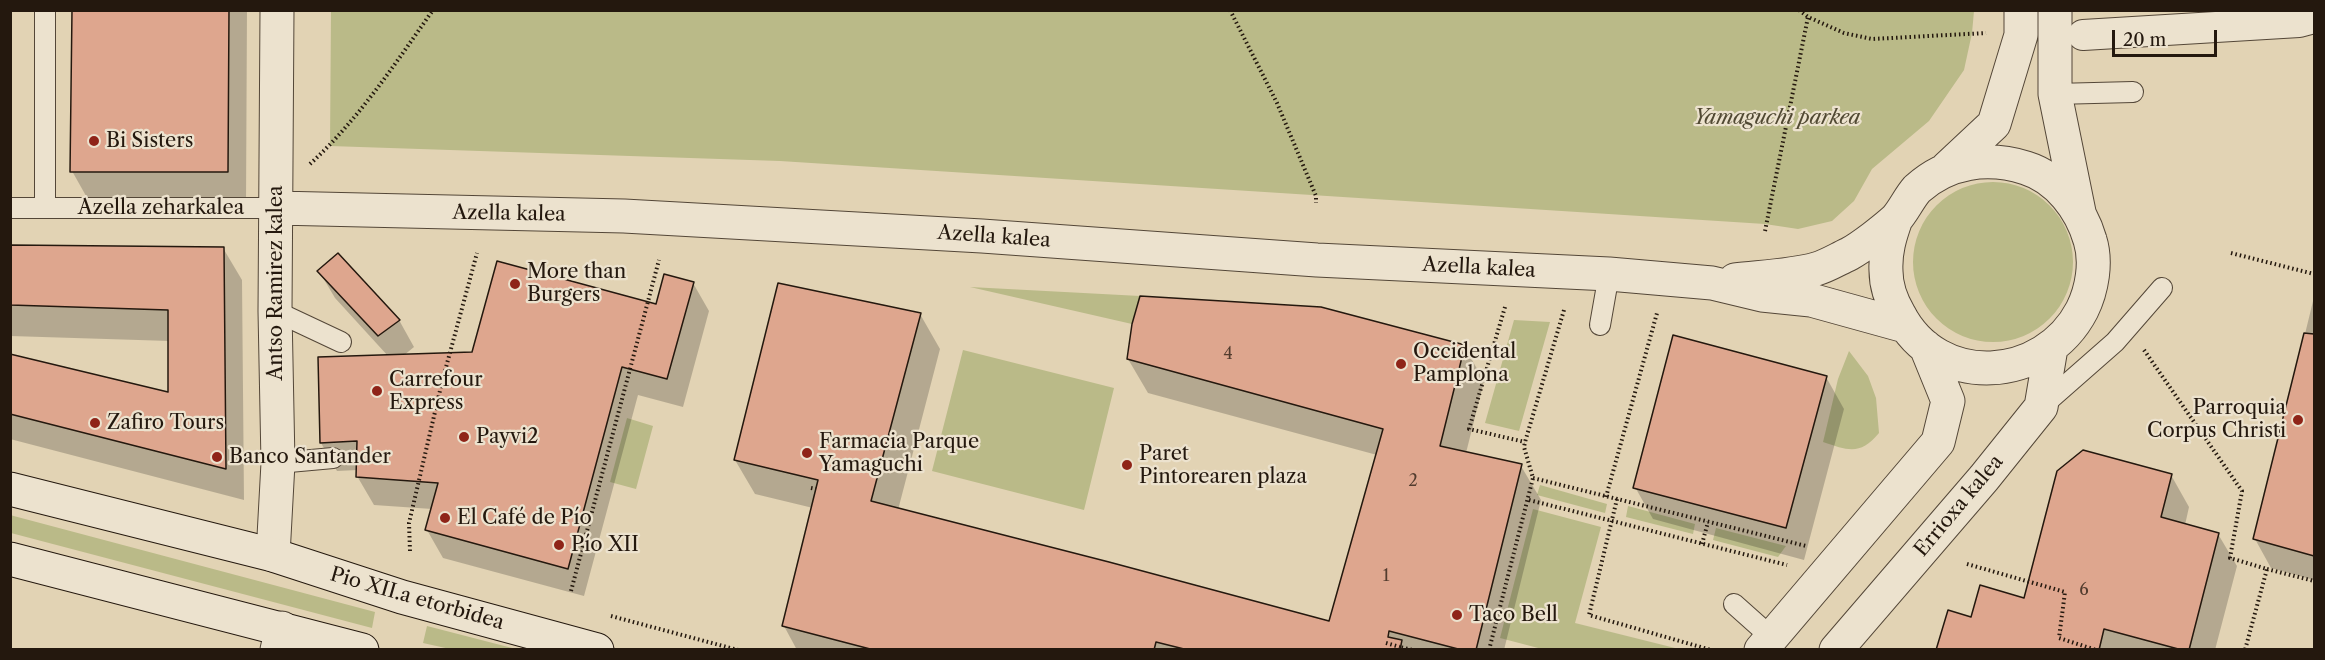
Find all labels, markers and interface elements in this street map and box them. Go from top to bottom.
scale bar [2115,18,2220,56]
text: 20 m [2123,29,2166,51]
park label: Yamaguchi parkea [1694,106,1860,130]
place label: Bi Sisters [106,129,193,153]
marker: Bi Sisters [87,134,101,148]
street label: Antso Ramirez kalea [264,186,288,380]
street label: Azella zeharkalea [78,196,244,220]
street label: Azella kalea [452,201,566,227]
street label: Azella kalea [937,221,1051,253]
street label: Azella kalea [1422,253,1536,283]
place label: More than Burgers [527,260,626,307]
marker: More than Burgers [508,277,522,291]
place label: Occidental Pamplona [1413,340,1516,387]
house number: 4 [1223,344,1233,364]
marker: Occidental Pamplona [1394,357,1408,371]
place label: Carrefour Express [389,368,483,415]
marker: Carrefour Express [370,384,384,398]
place label: Parroquia Corpus Christi [2147,396,2286,443]
place label: Zafiro Tours [107,411,224,435]
marker: Parroquia Corpus Christi [2291,413,2305,427]
marker: Zafiro Tours [88,416,102,430]
place label: Payvi2 [476,425,539,449]
marker: Payvi2 [457,430,471,444]
place label: Farmacia Parque Yamaguchi [819,430,979,477]
place label: Paret Pintorearen plaza [1139,442,1307,489]
place label: Banco Santander [229,445,391,469]
marker: Farmacia Parque Yamaguchi [800,446,814,460]
marker: Banco Santander [210,450,224,464]
street label: Errioxa kalea [1910,450,2008,562]
marker: Paret Pintorearen plaza [1120,458,1134,472]
house number: 2 [1408,471,1418,491]
place label: El Café de Pío [457,506,592,530]
marker: El Café de Pío [438,511,452,525]
place label: Pío XII [571,533,639,557]
marker: Pío XII [552,538,566,552]
street label: Pio XII.a etorbidea [327,563,507,635]
house number: 1 [1383,566,1389,586]
house number: 6 [2079,580,2089,600]
place label: Taco Bell [1469,603,1558,627]
marker: Taco Bell [1450,608,1464,622]

